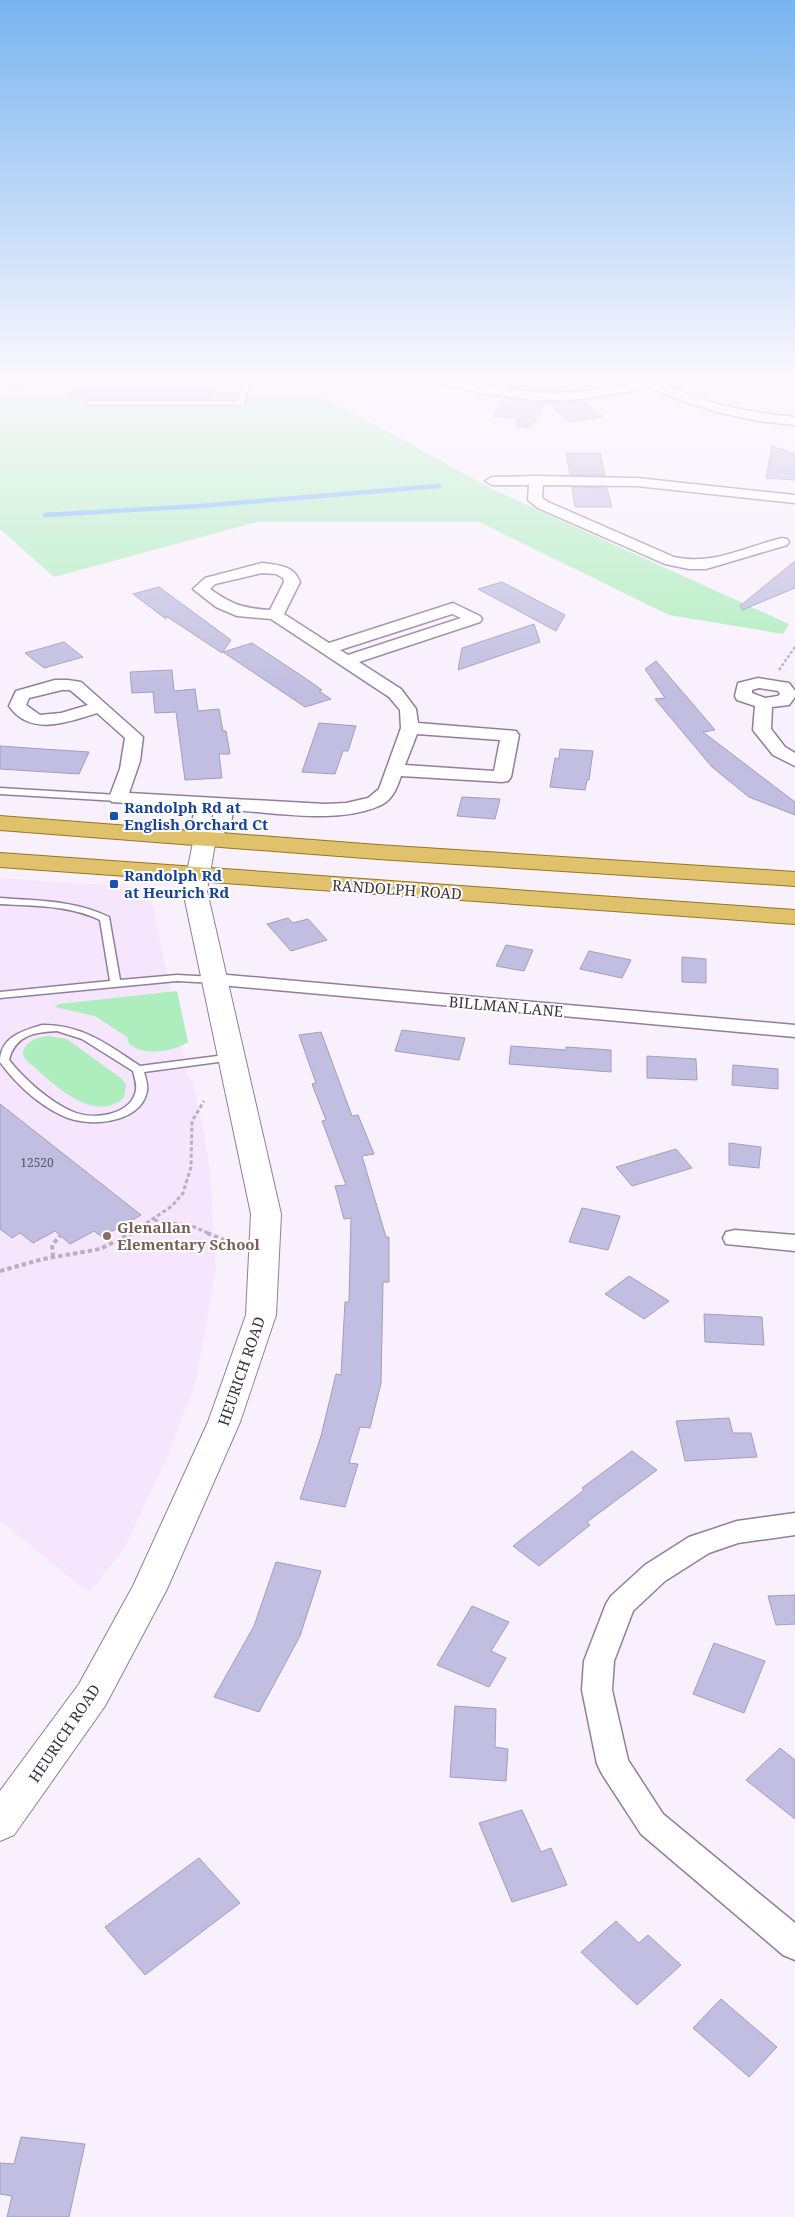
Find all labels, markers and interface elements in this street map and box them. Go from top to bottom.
place label: Randolph Rd at English Orchard Ct [124,797,268,834]
marker: Randolph Rd at English Orchard Ct [108,810,120,822]
place label: Randolph Rd at Heurich Rd [124,865,229,902]
street label: RANDOLPH ROAD [331,874,463,904]
marker: Randolph Rd at Heurich Rd [108,878,120,890]
street label: BILLMAN LANE [448,991,564,1021]
house number: 12520 [20,1154,54,1171]
place label: Glenallan Elementary School [117,1217,261,1254]
marker: Glenallan Elementary School [101,1230,113,1242]
street label: HEURICH ROAD [213,1314,269,1428]
street label: HEURICH ROAD [24,1680,104,1786]

